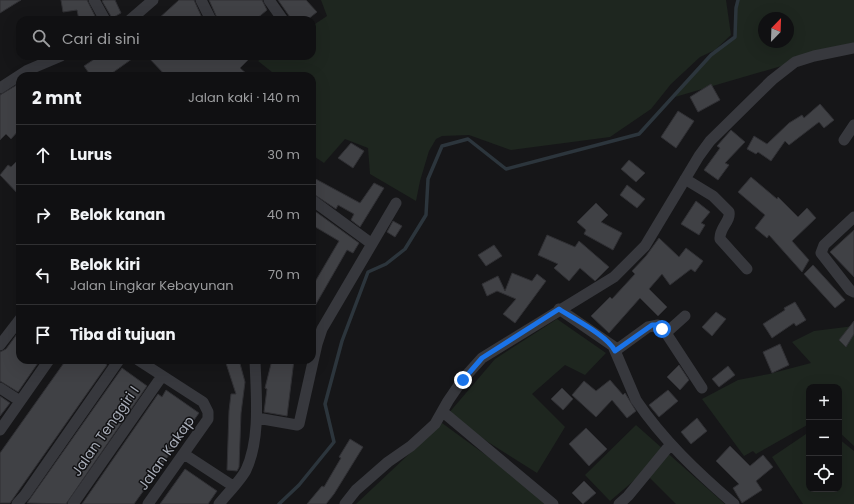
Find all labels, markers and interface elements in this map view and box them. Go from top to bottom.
north arrow [758,12,794,48]
search box [16,16,316,60]
icon: search [30,27,52,49]
text: Cari di sini [62,28,140,49]
text: 2 mnt [32,86,82,110]
text: Jalan kaki · 140 m [188,88,300,107]
icon: ahead [32,144,54,166]
text: Lurus [70,144,112,165]
text: 30 m [267,145,300,164]
icon: right [32,204,54,226]
text: Belok kanan [70,204,165,225]
text: 40 m [267,205,300,224]
text: Belok kiri [70,254,140,275]
icon: left [32,264,54,286]
text: 70 m [268,265,300,284]
text: Jalan Lingkar Kebayunan [70,276,234,295]
route start [653,320,671,338]
icon: arrive [32,324,54,346]
text: Tiba di tujuan [70,324,176,345]
route end [454,371,472,389]
street label: Jalan Tenggiri I [66,382,144,480]
map controls [806,384,842,492]
button: + [806,384,842,420]
street label: Jalan Kakap [133,412,199,494]
button: − [806,420,842,456]
button: locate [806,456,842,492]

